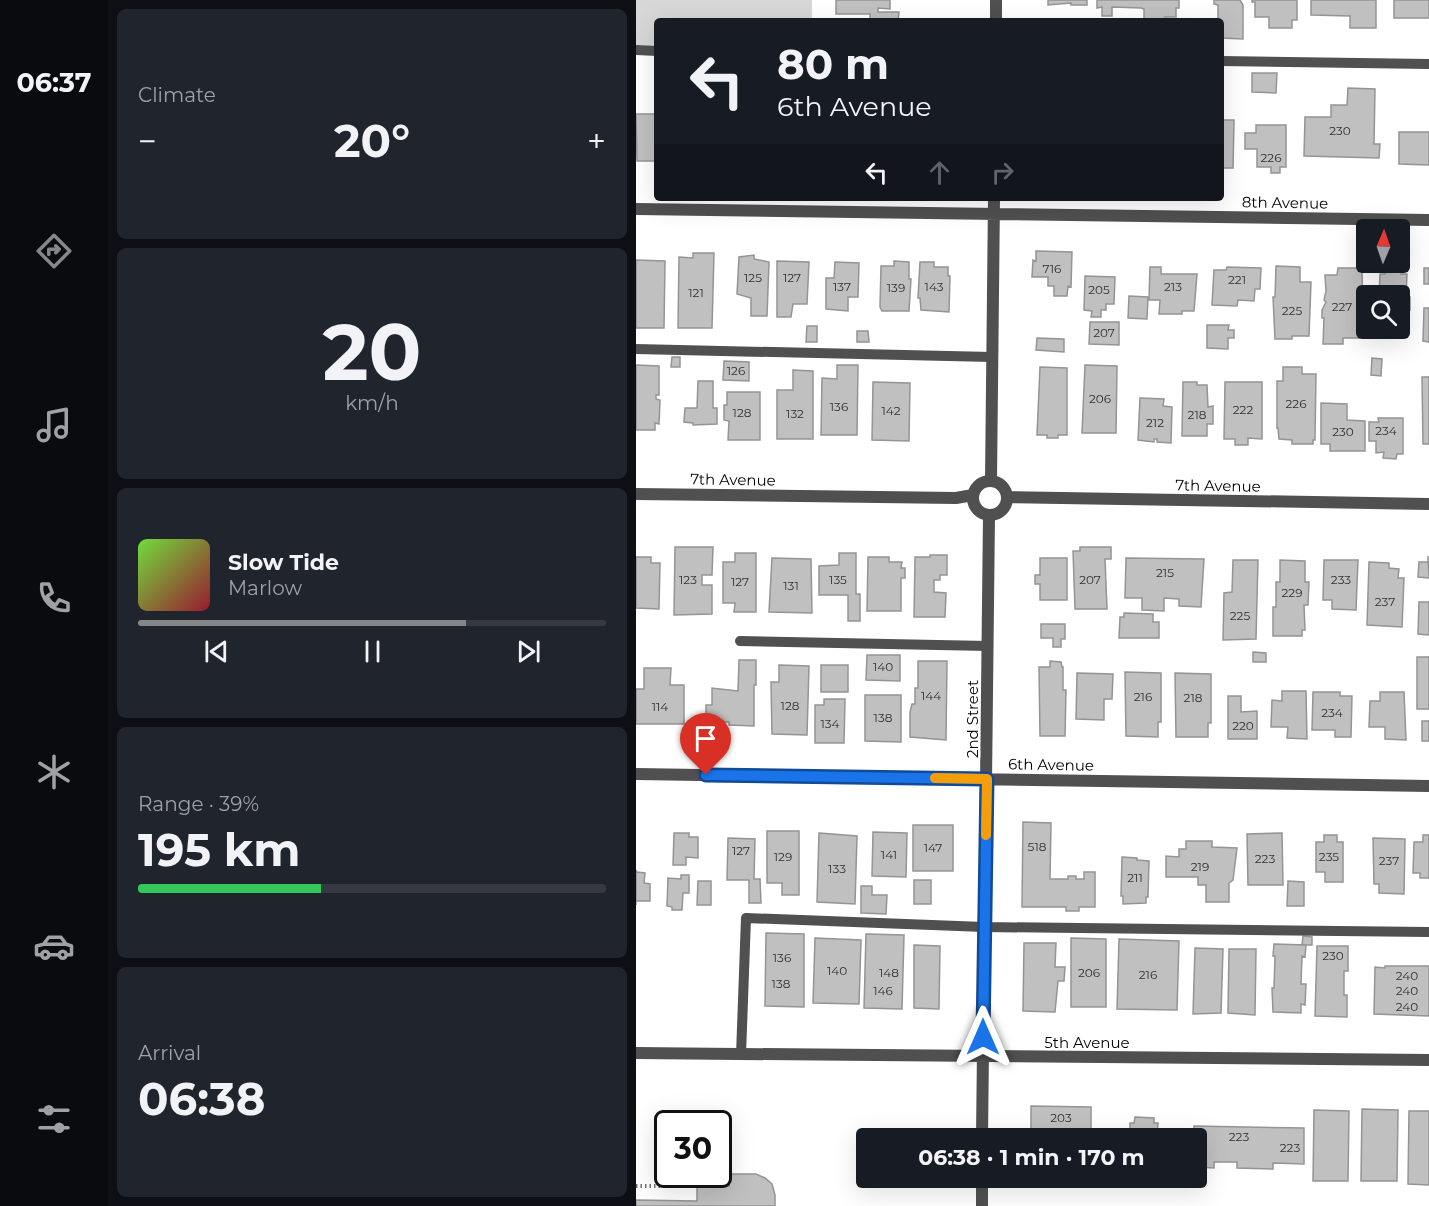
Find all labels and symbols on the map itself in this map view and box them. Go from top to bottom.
house number: 230 [1329,123,1351,138]
house number: 226 [1261,150,1281,165]
street label: 8th Avenue [1242,192,1328,213]
north arrow [1356,219,1410,273]
house number: 716 [1043,261,1061,276]
house number: 125 [744,270,762,285]
house number: 127 [783,270,801,285]
house number: 221 [1228,272,1246,287]
house number: 137 [833,279,851,294]
house number: 143 [925,279,944,294]
house number: 213 [1164,279,1182,294]
house number: 139 [887,280,905,295]
house number: 205 [1088,282,1110,297]
house number: 121 [688,285,704,300]
house number: 227 [1332,299,1352,314]
house number: 225 [1282,303,1302,318]
house number: 207 [1093,325,1115,340]
house number: 126 [727,363,745,378]
house number: 206 [1089,391,1111,406]
house number: 226 [1286,396,1306,411]
house number: 136 [830,399,848,414]
house number: 222 [1233,402,1253,417]
house number: 142 [881,403,901,418]
house number: 128 [733,405,752,420]
house number: 132 [786,406,804,421]
house number: 218 [1188,407,1207,422]
house number: 212 [1146,415,1164,430]
house number: 234 [1375,423,1397,438]
house number: 230 [1332,424,1354,439]
street label: 7th Avenue [690,469,776,490]
street label: 7th Avenue [1175,475,1261,496]
house number: 215 [1156,565,1174,580]
house number: 123 [679,572,697,587]
house number: 135 [829,572,847,587]
house number: 207 [1079,572,1101,587]
house number: 233 [1331,572,1351,587]
house number: 127 [731,574,749,589]
house number: 131 [783,578,799,593]
house number: 229 [1282,585,1302,600]
house number: 237 [1375,594,1395,609]
house number: 225 [1230,608,1250,623]
house number: 140 [873,659,893,674]
street label: 2nd Street [963,680,982,758]
house number: 144 [921,688,941,703]
house number: 216 [1134,689,1152,704]
house number: 218 [1184,690,1203,705]
house number: 128 [781,698,800,713]
house number: 114 [652,699,668,714]
house number: 234 [1321,705,1343,720]
house number: 138 [874,710,893,725]
pin [680,713,731,775]
house number: 134 [820,716,840,731]
house number: 220 [1232,718,1254,733]
street label: 6th Avenue [1008,754,1094,775]
house number: 518 [1028,839,1047,854]
house number: 147 [924,840,942,855]
house number: 127 [732,843,750,858]
house number: 141 [881,847,897,862]
house number: 129 [774,849,792,864]
house number: 235 [1319,849,1339,864]
house number: 223 [1255,851,1275,866]
house number: 237 [1379,853,1399,868]
house number: 219 [1191,859,1209,874]
house number: 133 [828,861,846,876]
house number: 211 [1127,870,1143,885]
house number: 230 [1322,948,1344,963]
house number: 136 [773,950,791,965]
house number: 140 [827,963,847,978]
house number: 148 [879,965,899,980]
house number: 206 [1078,965,1100,980]
house number: 216 [1139,967,1157,982]
house number: 240 [1396,968,1418,983]
house number: 138 [772,976,791,991]
house number: 146 [873,983,893,998]
house number: 240 [1396,983,1418,998]
house number: 240 [1396,999,1418,1014]
position arrow [951,1005,1015,1069]
street label: 5th Avenue [1044,1033,1130,1052]
speed limit sign: 30 [654,1110,732,1188]
house number: 203 [1050,1110,1072,1125]
house number: 223 [1229,1129,1249,1144]
house number: 223 [1280,1140,1300,1155]

